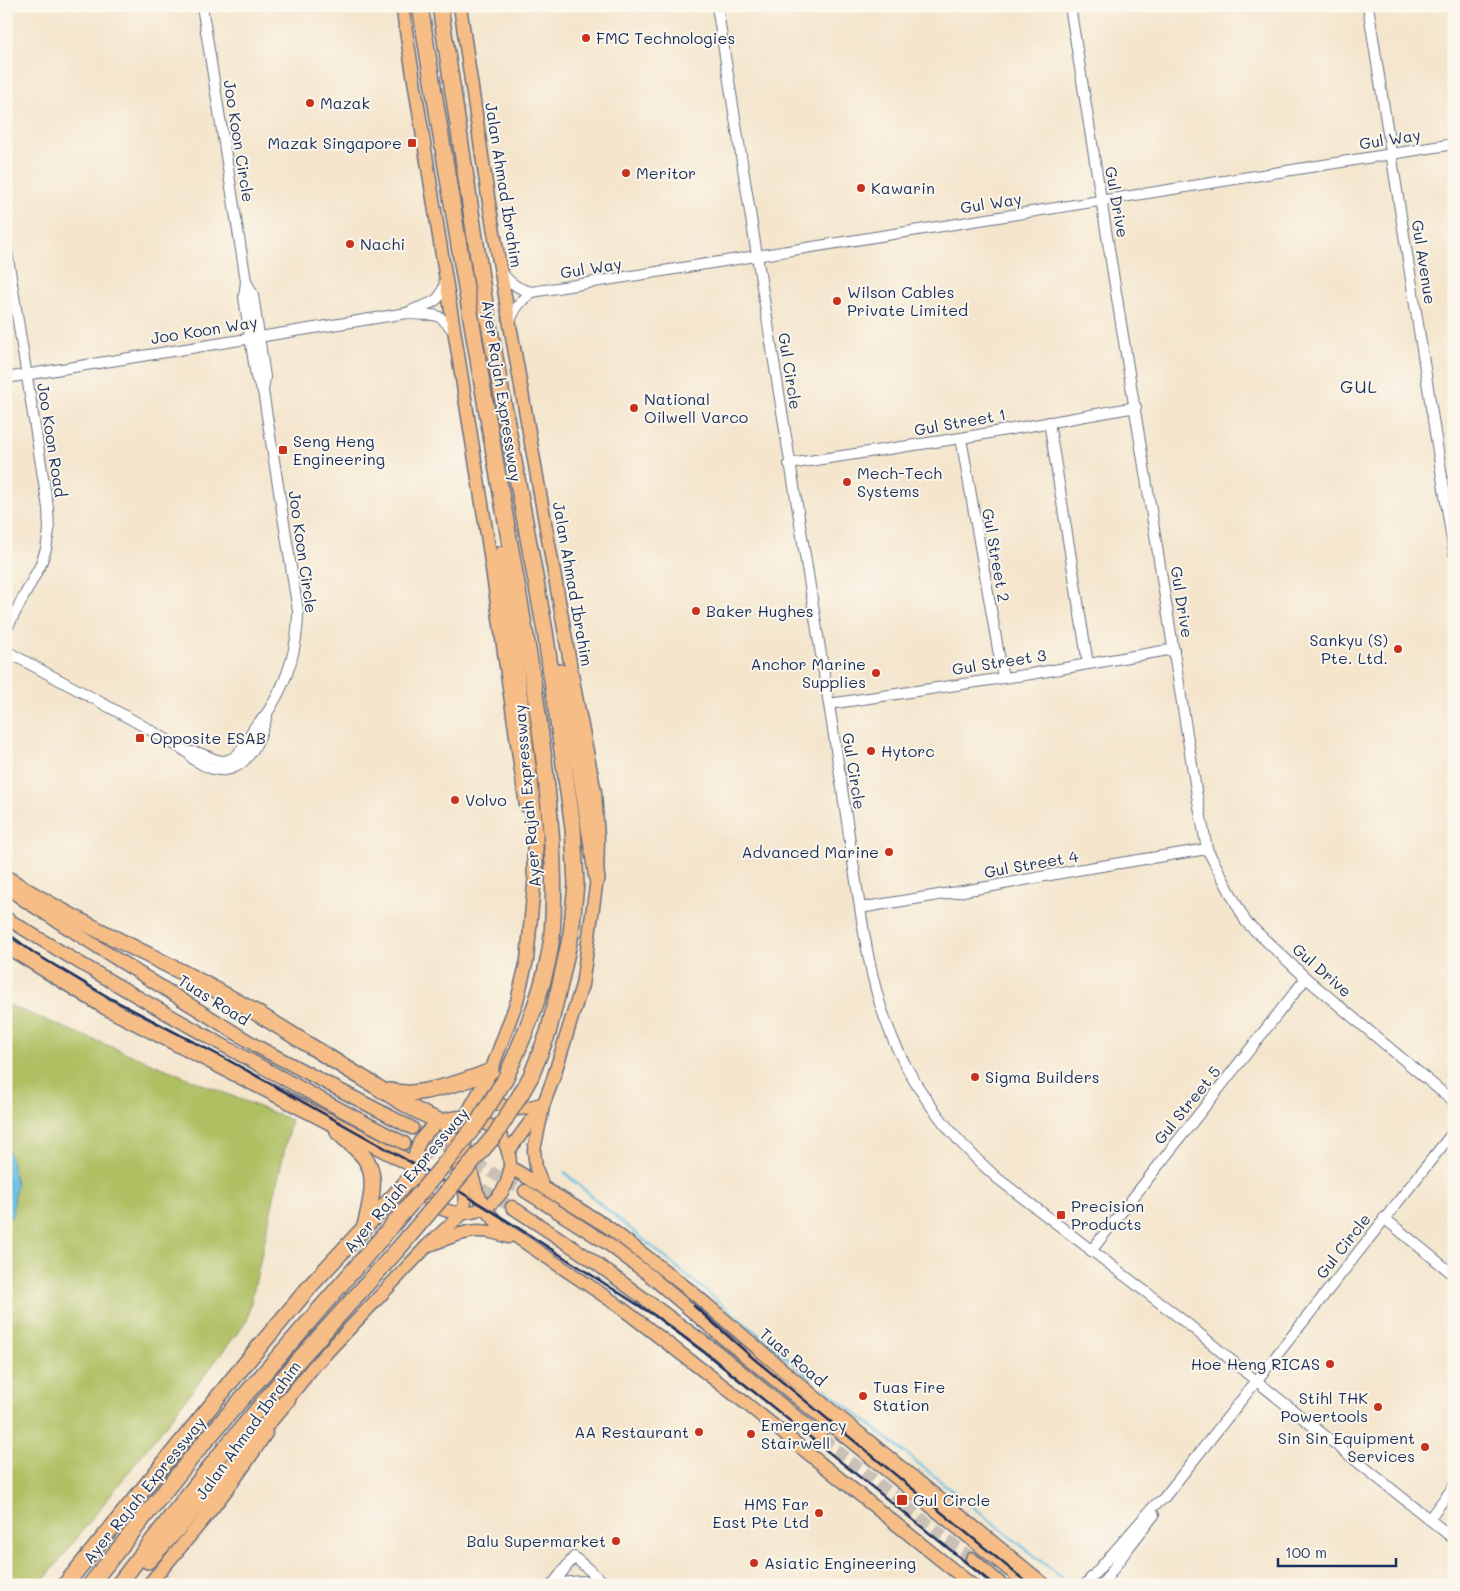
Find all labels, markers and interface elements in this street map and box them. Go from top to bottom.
place label: FMC Technologies [596,27,735,48]
marker: FMC Technologies [580,32,592,44]
street label: Joo Koon Circle [219,78,260,203]
place label: Mazak [320,92,370,113]
marker: Mazak [304,97,316,109]
street label: Jalan Ahmad Ibrahim [481,101,528,269]
street label: Gul Way [1358,123,1422,154]
place label: Mazak Singapore [267,132,402,153]
marker: Mazak Singapore [406,137,418,149]
place label: Meritor [636,162,696,183]
street label: Gul Drive [1101,165,1134,239]
marker: Meritor [620,167,632,179]
place label: Kawarin [871,177,935,198]
marker: Kawarin [855,182,867,194]
street label: Gul Way [959,187,1023,218]
street label: Gul Avenue [1407,218,1442,306]
place label: Nachi [360,233,405,254]
marker: Nachi [344,238,356,250]
street label: Gul Way [559,252,623,283]
place label: Wilson Cables Private Limited [847,281,968,320]
marker: Wilson Cables Private Limited [831,295,843,307]
street label: Ayer Rajah Expressway [478,299,527,483]
street label: Joo Koon Way [149,311,259,348]
street label: Gul Circle [774,331,807,411]
district label: GUL [1340,374,1378,398]
street label: Joo Koon Road [33,381,72,499]
place label: National Oilwell Varco [644,388,748,427]
marker: National Oilwell Varco [628,402,640,414]
street label: Gul Street 1 [912,403,1008,440]
place label: Seng Heng Engineering [293,430,385,469]
marker: Seng Heng Engineering [277,444,289,456]
place label: Mech-Tech Systems [857,462,942,501]
marker: Mech-Tech Systems [841,476,853,488]
street label: Joo Koon Circle [285,489,322,614]
street label: Jalan Ahmad Ibrahim [549,500,598,668]
street label: Gul Street 2 [978,506,1015,603]
street label: Gul Drive [1166,565,1198,639]
place label: Baker Hughes [706,600,814,621]
marker: Baker Hughes [690,605,702,617]
place label: Sankyu (S) Pte. Ltd. [1310,629,1388,668]
marker: Sankyu (S) Pte. Ltd. [1392,643,1404,655]
street label: Gul Street 3 [950,644,1048,679]
place label: Anchor Marine Supplies [751,653,866,692]
marker: Anchor Marine Supplies [870,667,882,679]
street label: Ayer Rajah Expressway [508,704,545,888]
place label: Opposite ESAB [150,727,266,748]
street label: Gul Circle [838,731,871,811]
marker: Opposite ESAB [134,732,146,744]
place label: Hytorc [881,740,935,761]
marker: Hytorc [865,745,877,757]
place label: Volvo [465,789,507,810]
marker: Volvo [449,794,461,806]
place label: Advanced Marine [741,841,879,862]
street label: Gul Street 4 [982,845,1080,882]
marker: Advanced Marine [883,846,895,858]
street label: Gul Drive [1288,938,1356,1001]
street label: Tuas Road [175,969,254,1030]
street label: Gul Street 5 [1149,1061,1225,1148]
place label: Sigma Builders [985,1066,1099,1087]
marker: Sigma Builders [969,1071,981,1083]
street label: Ayer Rajah Expressway [339,1103,473,1257]
place label: Precision Products [1071,1195,1144,1234]
marker: Precision Products [1055,1209,1067,1221]
street label: Gul Circle [1310,1209,1375,1283]
street label: Tuas Road [756,1323,831,1390]
place label: Hoe Heng RICAS [1191,1353,1320,1374]
street label: Jalan Ahmad Ibrahim [190,1356,305,1503]
marker: Hoe Heng RICAS [1324,1358,1336,1370]
place label: Tuas Fire Station [873,1376,945,1415]
place label: Stihl THK Powertools [1281,1387,1368,1426]
marker: Tuas Fire Station [857,1390,869,1402]
marker: Stihl THK Powertools [1372,1401,1384,1413]
street label: Ayer Rajah Expressway [78,1412,210,1568]
place label: Emergency Stairwell [761,1414,847,1453]
place label: AA Restaurant [574,1421,689,1442]
marker: AA Restaurant [693,1426,705,1438]
place label: Sin Sin Equipment Services [1278,1427,1415,1466]
marker: Emergency Stairwell [745,1428,757,1440]
marker: Sin Sin Equipment Services [1419,1441,1431,1453]
place label: Gul Circle [913,1489,990,1510]
place label: HMS Far East Pte Ltd [712,1493,809,1532]
marker: Gul Circle [895,1493,909,1507]
marker: HMS Far East Pte Ltd [813,1507,825,1519]
place label: Balu Supermarket [466,1530,606,1551]
marker: Balu Supermarket [610,1535,622,1547]
scale bar [1278,1536,1395,1568]
text: 100 m [1285,1542,1327,1562]
place label: Asiatic Engineering [764,1552,916,1573]
marker: Asiatic Engineering [748,1557,760,1569]

